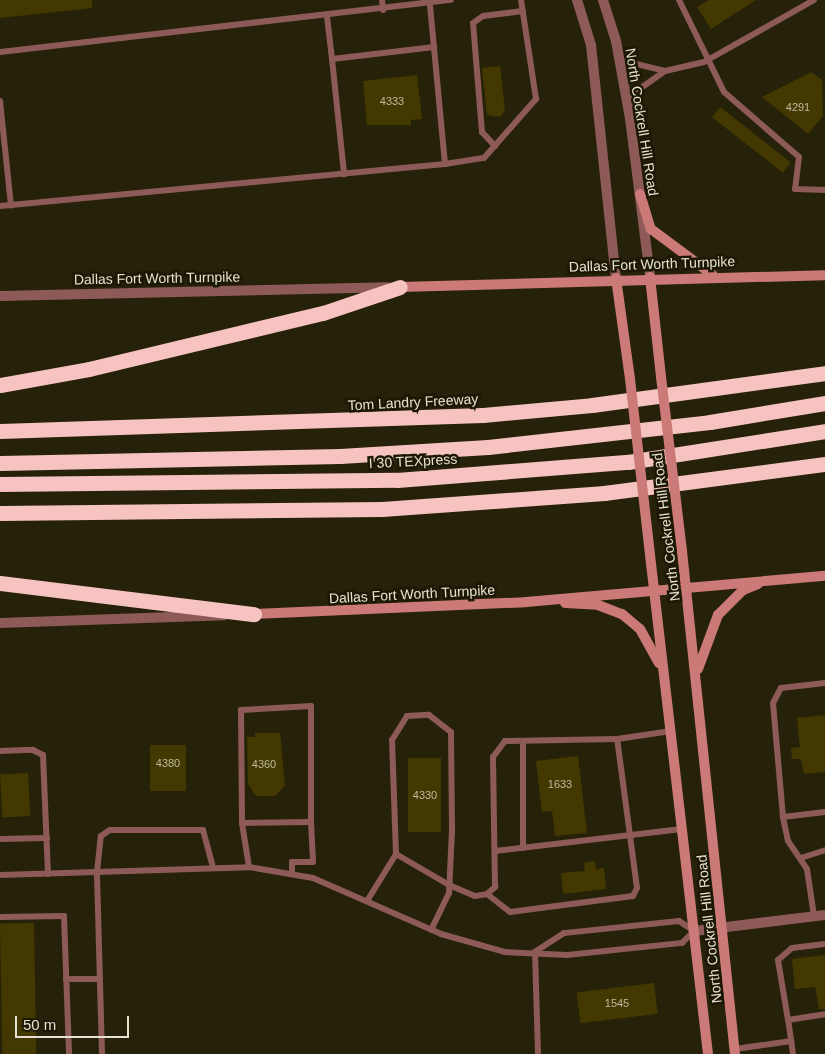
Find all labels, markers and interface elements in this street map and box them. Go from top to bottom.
street label: North Cockrell Hill Road [622,47,662,197]
house number: 4333 [380,94,404,108]
house number: 4291 [786,100,810,114]
street label: Dallas Fort Worth Turnpike [569,253,735,275]
street label: Dallas Fort Worth Turnpike [74,268,240,288]
street label: Tom Landry Freeway [347,390,479,414]
street label: I 30 TEXpress [368,450,458,472]
street label: North Cockrell Hill Road [649,452,683,602]
street label: Dallas Fort Worth Turnpike [328,581,496,607]
house number: 4380 [156,756,180,770]
house number: 4360 [252,757,276,771]
house number: 1633 [548,777,572,791]
house number: 4330 [413,788,437,802]
street label: North Cockrell Hill Road [693,854,725,1004]
house number: 1545 [605,996,629,1010]
scale bar [18,1006,131,1038]
text: 50 m [23,1016,56,1033]

